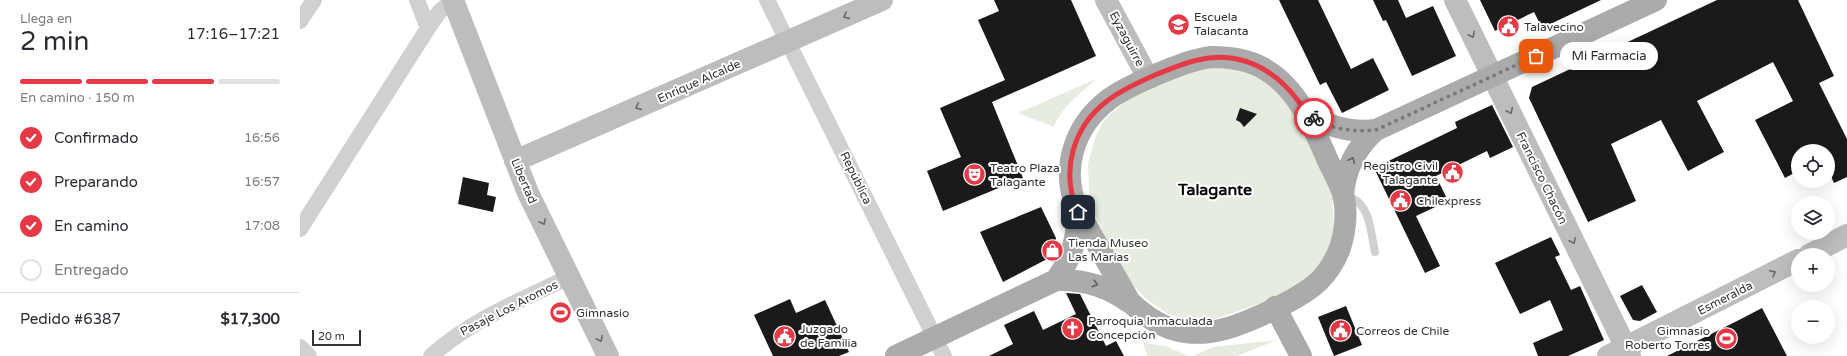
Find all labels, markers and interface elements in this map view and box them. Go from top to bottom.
street label: Eyzaguirre [1107,9,1147,69]
place label: Escuela Talacanta [1194,10,1248,38]
text: Llega en [20,11,72,27]
one-way arrow [843,11,851,19]
school or university icon: Escuela Talacanta [1166,11,1192,37]
public building icon: Talavecino [1495,14,1521,40]
place label: Talavecino [1524,20,1584,34]
text: 17:16–17:21 [187,25,280,43]
text: 2 min [20,26,89,57]
one-way arrow [1467,31,1475,38]
pin [1519,39,1553,73]
callout: Mi Farmacia [1560,42,1658,70]
icon: bag [1525,45,1547,67]
text: Mi Farmacia [1572,48,1646,64]
street label: Enrique Alcalde [655,56,743,106]
text: En camino · 150 m [20,90,135,106]
courier [1294,98,1334,138]
one-way arrow [634,103,641,111]
icon: bike [1303,107,1325,129]
one-way arrow [1505,107,1513,115]
icon: check [20,127,42,149]
text: Confirmado [54,129,138,147]
text: 16:56 [244,130,280,146]
street label: Francisco Chacón [1514,130,1570,226]
map controls [1791,144,1835,344]
button: locate [1791,144,1835,188]
street label: República [837,149,875,207]
street label: Libertad [508,156,540,206]
one-way arrow [1347,156,1355,164]
place label: Registro Civil Talagante [1363,159,1438,187]
public building icon: Registro Civil Talagante [1440,160,1466,186]
place label: Teatro Plaza Talagante [990,161,1060,189]
theatre icon: Teatro Plaza Talagante [962,162,988,188]
icon: check [20,171,42,193]
text: Preparando [54,173,138,191]
text: 16:57 [244,174,280,190]
district label: Talagante [1177,180,1252,200]
public building icon: Chilexpress [1387,188,1413,214]
place label: Chilexpress [1416,194,1481,208]
pin [1061,195,1095,229]
button: layers [1791,196,1835,240]
icon: home [1067,201,1089,223]
icon: check [20,215,42,237]
text: En camino [54,217,129,235]
text: 17:08 [244,218,280,234]
one-way arrow [538,218,545,225]
place label: Tienda Museo Las Marías [1068,236,1148,264]
shop icon: Tienda Museo Las Marías [1039,237,1065,263]
one-way arrow [1568,237,1576,244]
button: + [1791,248,1835,292]
text: Entregado [54,261,129,279]
one-way arrow [1769,271,1776,278]
street label: Pasaje Los Aromos [458,277,560,339]
street label: Esmeralda [1695,278,1755,318]
one-way arrow [1091,279,1098,288]
sports icon: Gimnasio [548,300,574,326]
button: − [1791,300,1835,344]
place label: Gimnasio [576,306,629,320]
text: Pedido #6387 [20,310,121,328]
text: $17,300 [221,310,280,328]
place label: Parroquia Inmaculada Concepción [1088,314,1213,342]
church icon: Parroquia Inmaculada Concepción [1060,315,1086,341]
public building icon: Correos de Chile [1327,318,1353,344]
place label: Juzgado de Familia [800,322,857,350]
public building icon: Juzgado de Familia [772,323,798,349]
place label: Correos de Chile [1356,324,1450,338]
place label: Gimnasio Roberto Torres [1625,324,1710,352]
sports icon: Gimnasio Roberto Torres [1713,325,1739,351]
scale bar [312,328,361,347]
text: 20 m [318,330,345,343]
one-way arrow [595,335,603,342]

